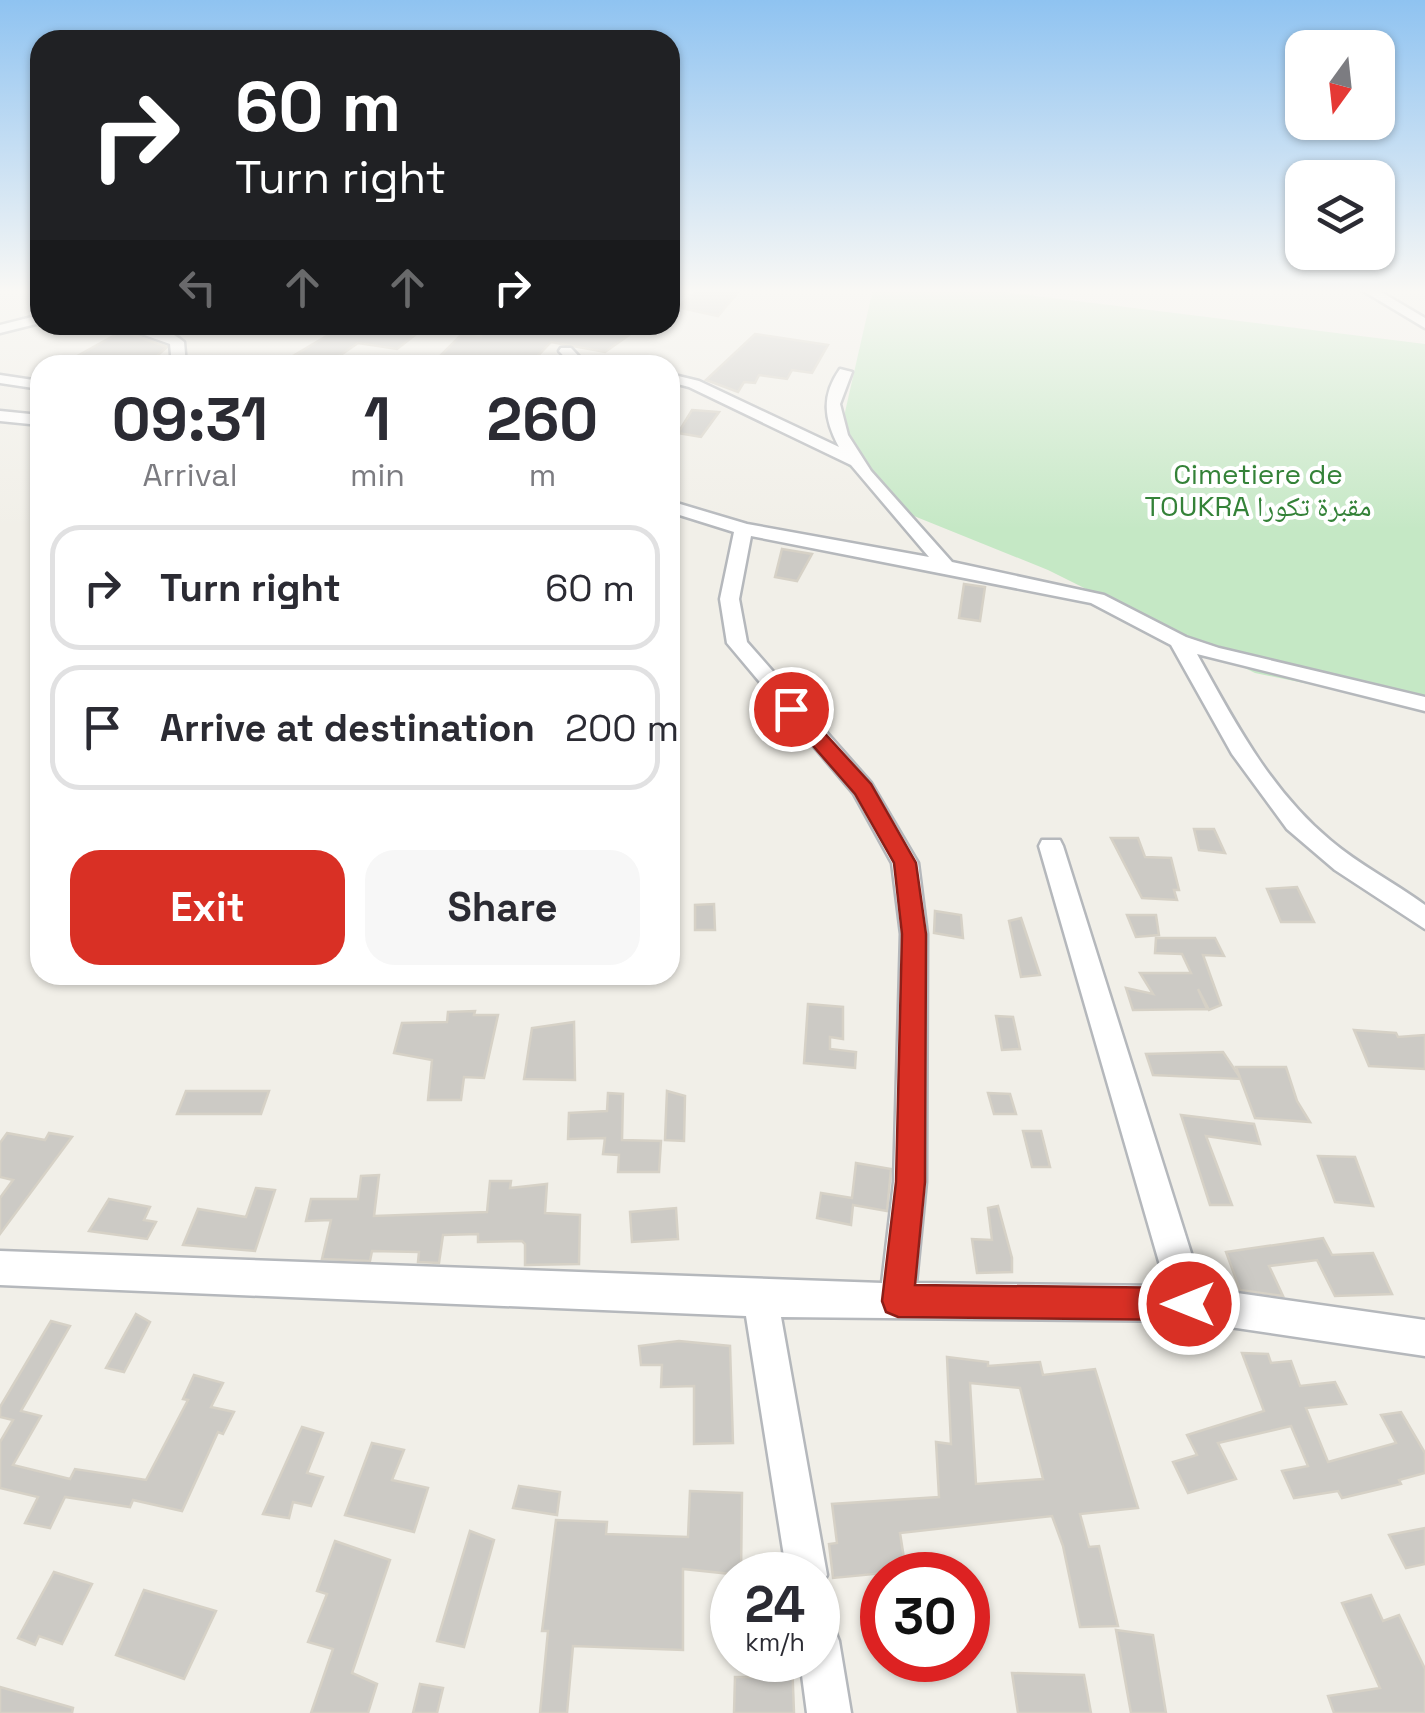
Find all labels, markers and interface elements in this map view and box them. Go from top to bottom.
north arrow [1285,30,1395,140]
map controls [1285,30,1395,270]
text: 60 m [235,62,401,151]
icon: right [70,70,200,200]
text: Turn right [235,149,446,206]
button: layers [1285,160,1395,270]
icon: left [170,260,225,315]
icon: ahead [275,260,330,315]
icon: ahead [380,260,435,315]
icon: right [485,260,540,315]
text: 09:31 [112,381,268,458]
text: 1 [364,381,391,458]
text: 260 [487,381,598,458]
text: Arrival [142,455,238,495]
text: min [350,455,405,495]
text: m [529,455,556,495]
park label: Cimetiere de TOUKRA مقبرة تكورا [1145,456,1371,524]
icon: right [75,560,130,615]
text: Turn right [160,564,341,612]
text: 60 m [545,564,635,612]
pin [749,667,834,752]
icon: arrive [764,682,819,737]
icon: arrive [75,700,130,755]
text: Arrive at destination [160,704,535,752]
text: 200 m [565,704,679,752]
button: Exit [70,850,345,965]
button: Share [365,850,640,965]
position arrow [1137,1252,1241,1356]
speed limit sign: 30 [860,1552,990,1682]
text: 24 [745,1573,805,1637]
text: km/h [745,1626,805,1658]

